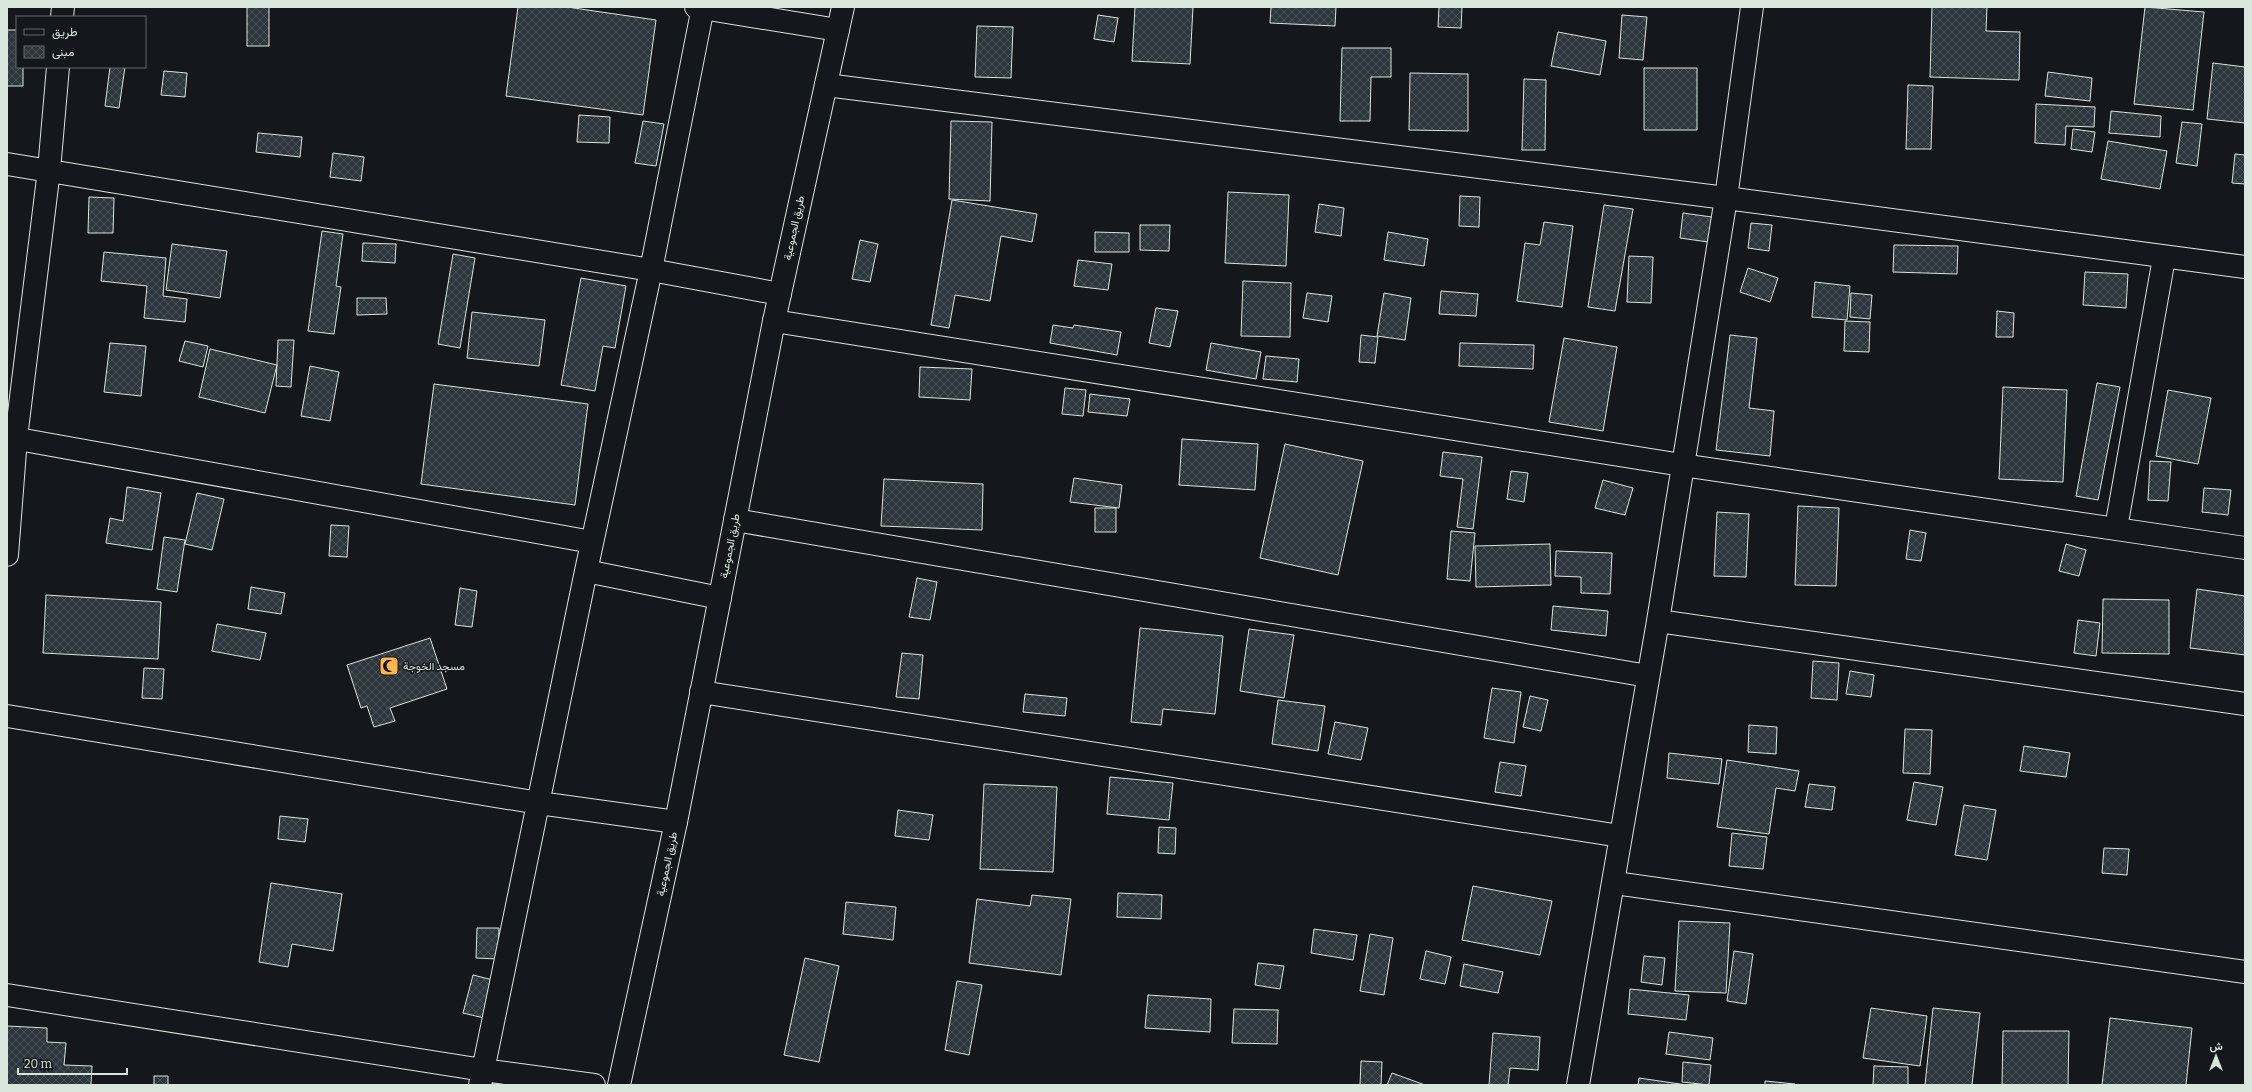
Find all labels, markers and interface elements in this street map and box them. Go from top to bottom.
legend [16,16,146,68]
text: طريق [52,25,78,40]
text: مبنى [52,45,74,60]
street label: طريق الجموعية [781,195,807,261]
street label: طريق الجموعية [717,513,743,579]
mosque icon: مسجد الخوجة [378,655,400,677]
place label: مسجد الخوجة [403,660,465,673]
street label: طريق الجموعية [654,831,680,897]
north arrow [2196,1036,2236,1076]
text: ش [2209,1040,2223,1053]
scale bar [18,1050,127,1076]
text: 20 m [24,1057,53,1071]

